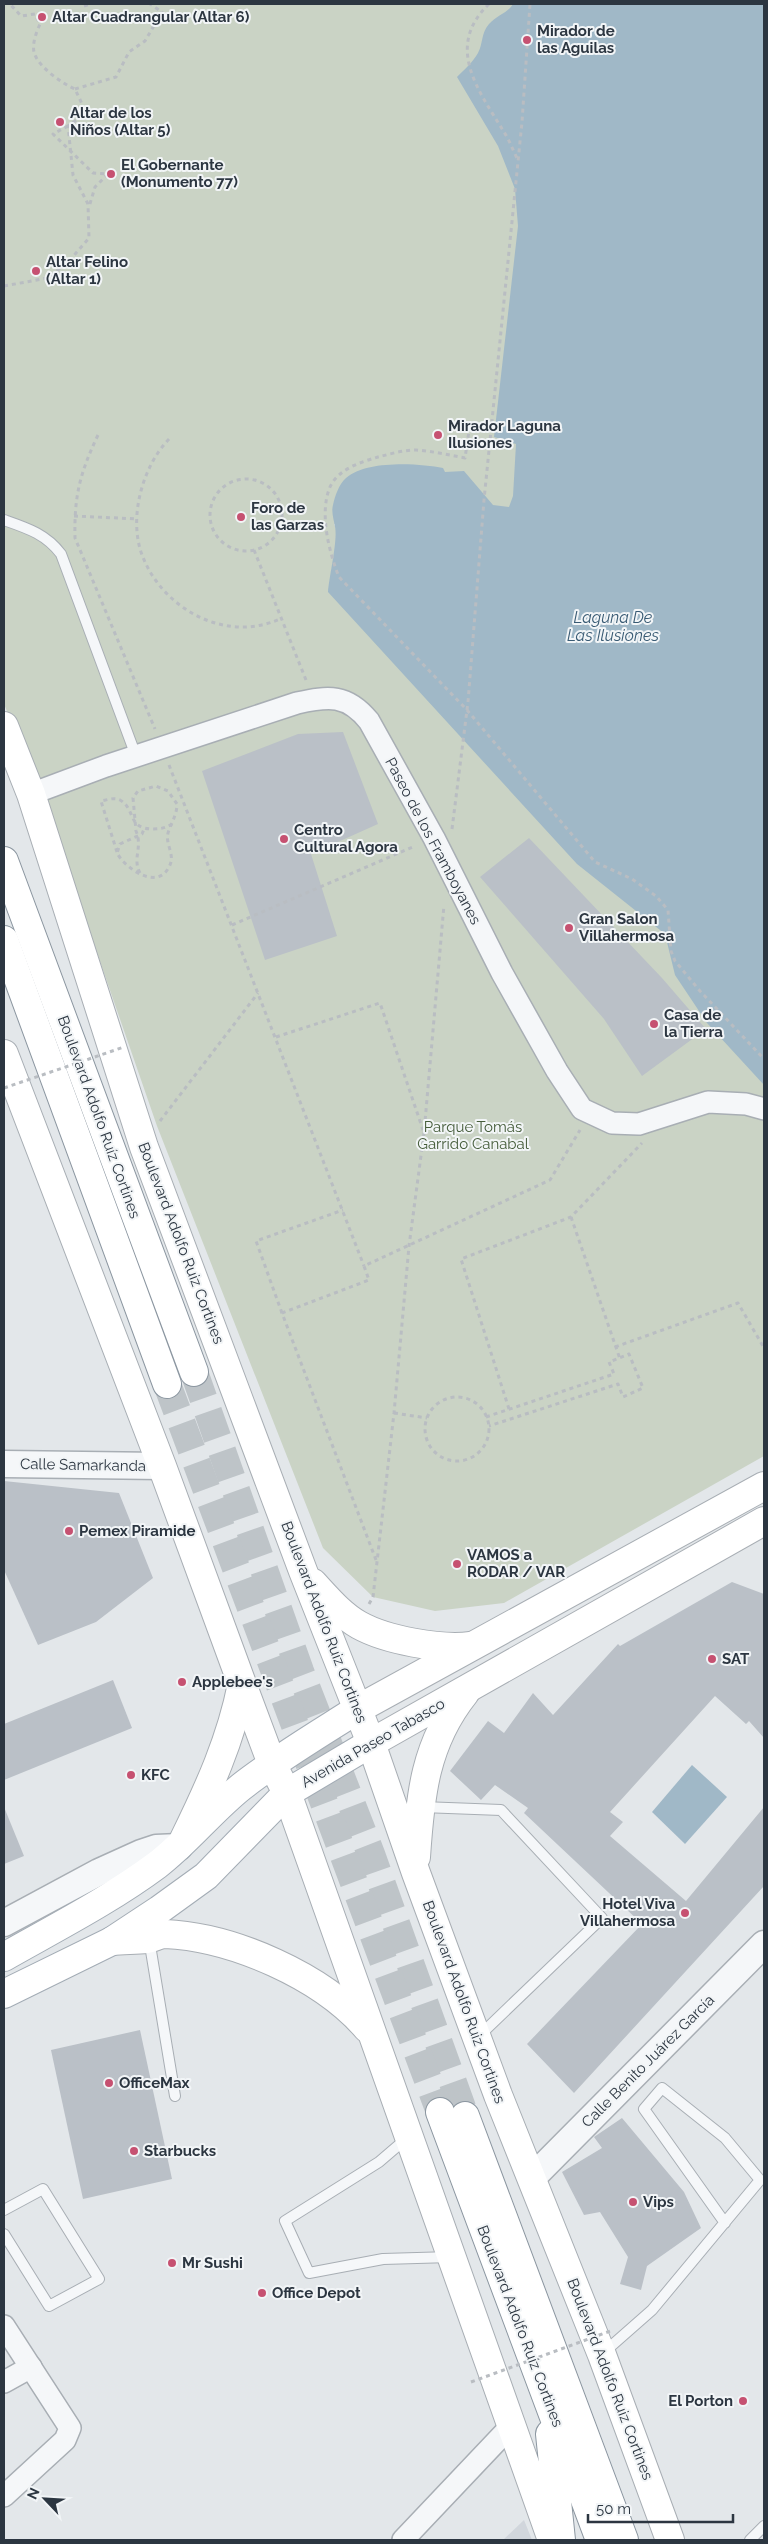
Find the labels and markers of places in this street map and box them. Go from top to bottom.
place label: Altar Cuadrangular (Altar 6) [52,8,250,26]
marker: Altar Cuadrangular (Altar 6) [36,11,48,23]
place label: Mirador de las Aguilas [537,22,615,57]
marker: Mirador de las Aguilas [521,34,533,46]
place label: Altar de los Niños (Altar 5) [70,104,171,139]
marker: Altar de los Niños (Altar 5) [54,116,66,128]
place label: El Gobernante (Monumento 77) [121,156,238,191]
marker: El Gobernante (Monumento 77) [105,168,117,180]
place label: Altar Felino (Altar 1) [46,253,128,288]
marker: Altar Felino (Altar 1) [30,265,42,277]
place label: Mirador Laguna Ilusiones [448,417,561,452]
marker: Mirador Laguna Ilusiones [432,429,444,441]
place label: Foro de las Garzas [251,499,324,534]
marker: Foro de las Garzas [235,511,247,523]
place label: Centro Cultural Agora [294,821,398,856]
marker: Centro Cultural Agora [278,833,290,845]
place label: Gran Salon Villahermosa [579,910,674,945]
marker: Gran Salon Villahermosa [563,922,575,934]
place label: Casa de la Tierra [664,1006,723,1041]
marker: Casa de la Tierra [648,1018,660,1030]
place label: Pemex Piramide [79,1522,195,1540]
marker: Pemex Piramide [63,1525,75,1537]
place label: VAMOS a RODAR / VAR [467,1546,565,1581]
marker: VAMOS a RODAR / VAR [451,1558,463,1570]
place label: SAT [722,1650,750,1668]
marker: SAT [706,1653,718,1665]
place label: Applebee's [192,1673,273,1691]
marker: Applebee's [176,1676,188,1688]
place label: KFC [141,1766,170,1784]
marker: KFC [125,1769,137,1781]
place label: Hotel Viva Villahermosa [580,1895,675,1930]
marker: Hotel Viva Villahermosa [679,1907,691,1919]
place label: OfficeMax [119,2074,190,2092]
marker: OfficeMax [103,2077,115,2089]
place label: Starbucks [144,2142,216,2160]
marker: Starbucks [128,2145,140,2157]
place label: Vips [643,2193,674,2211]
marker: Vips [627,2196,639,2208]
place label: Mr Sushi [182,2254,243,2272]
marker: Mr Sushi [166,2257,178,2269]
place label: Office Depot [272,2284,361,2302]
marker: Office Depot [256,2287,268,2299]
place label: El Porton [668,2392,733,2410]
marker: El Porton [737,2395,749,2407]

